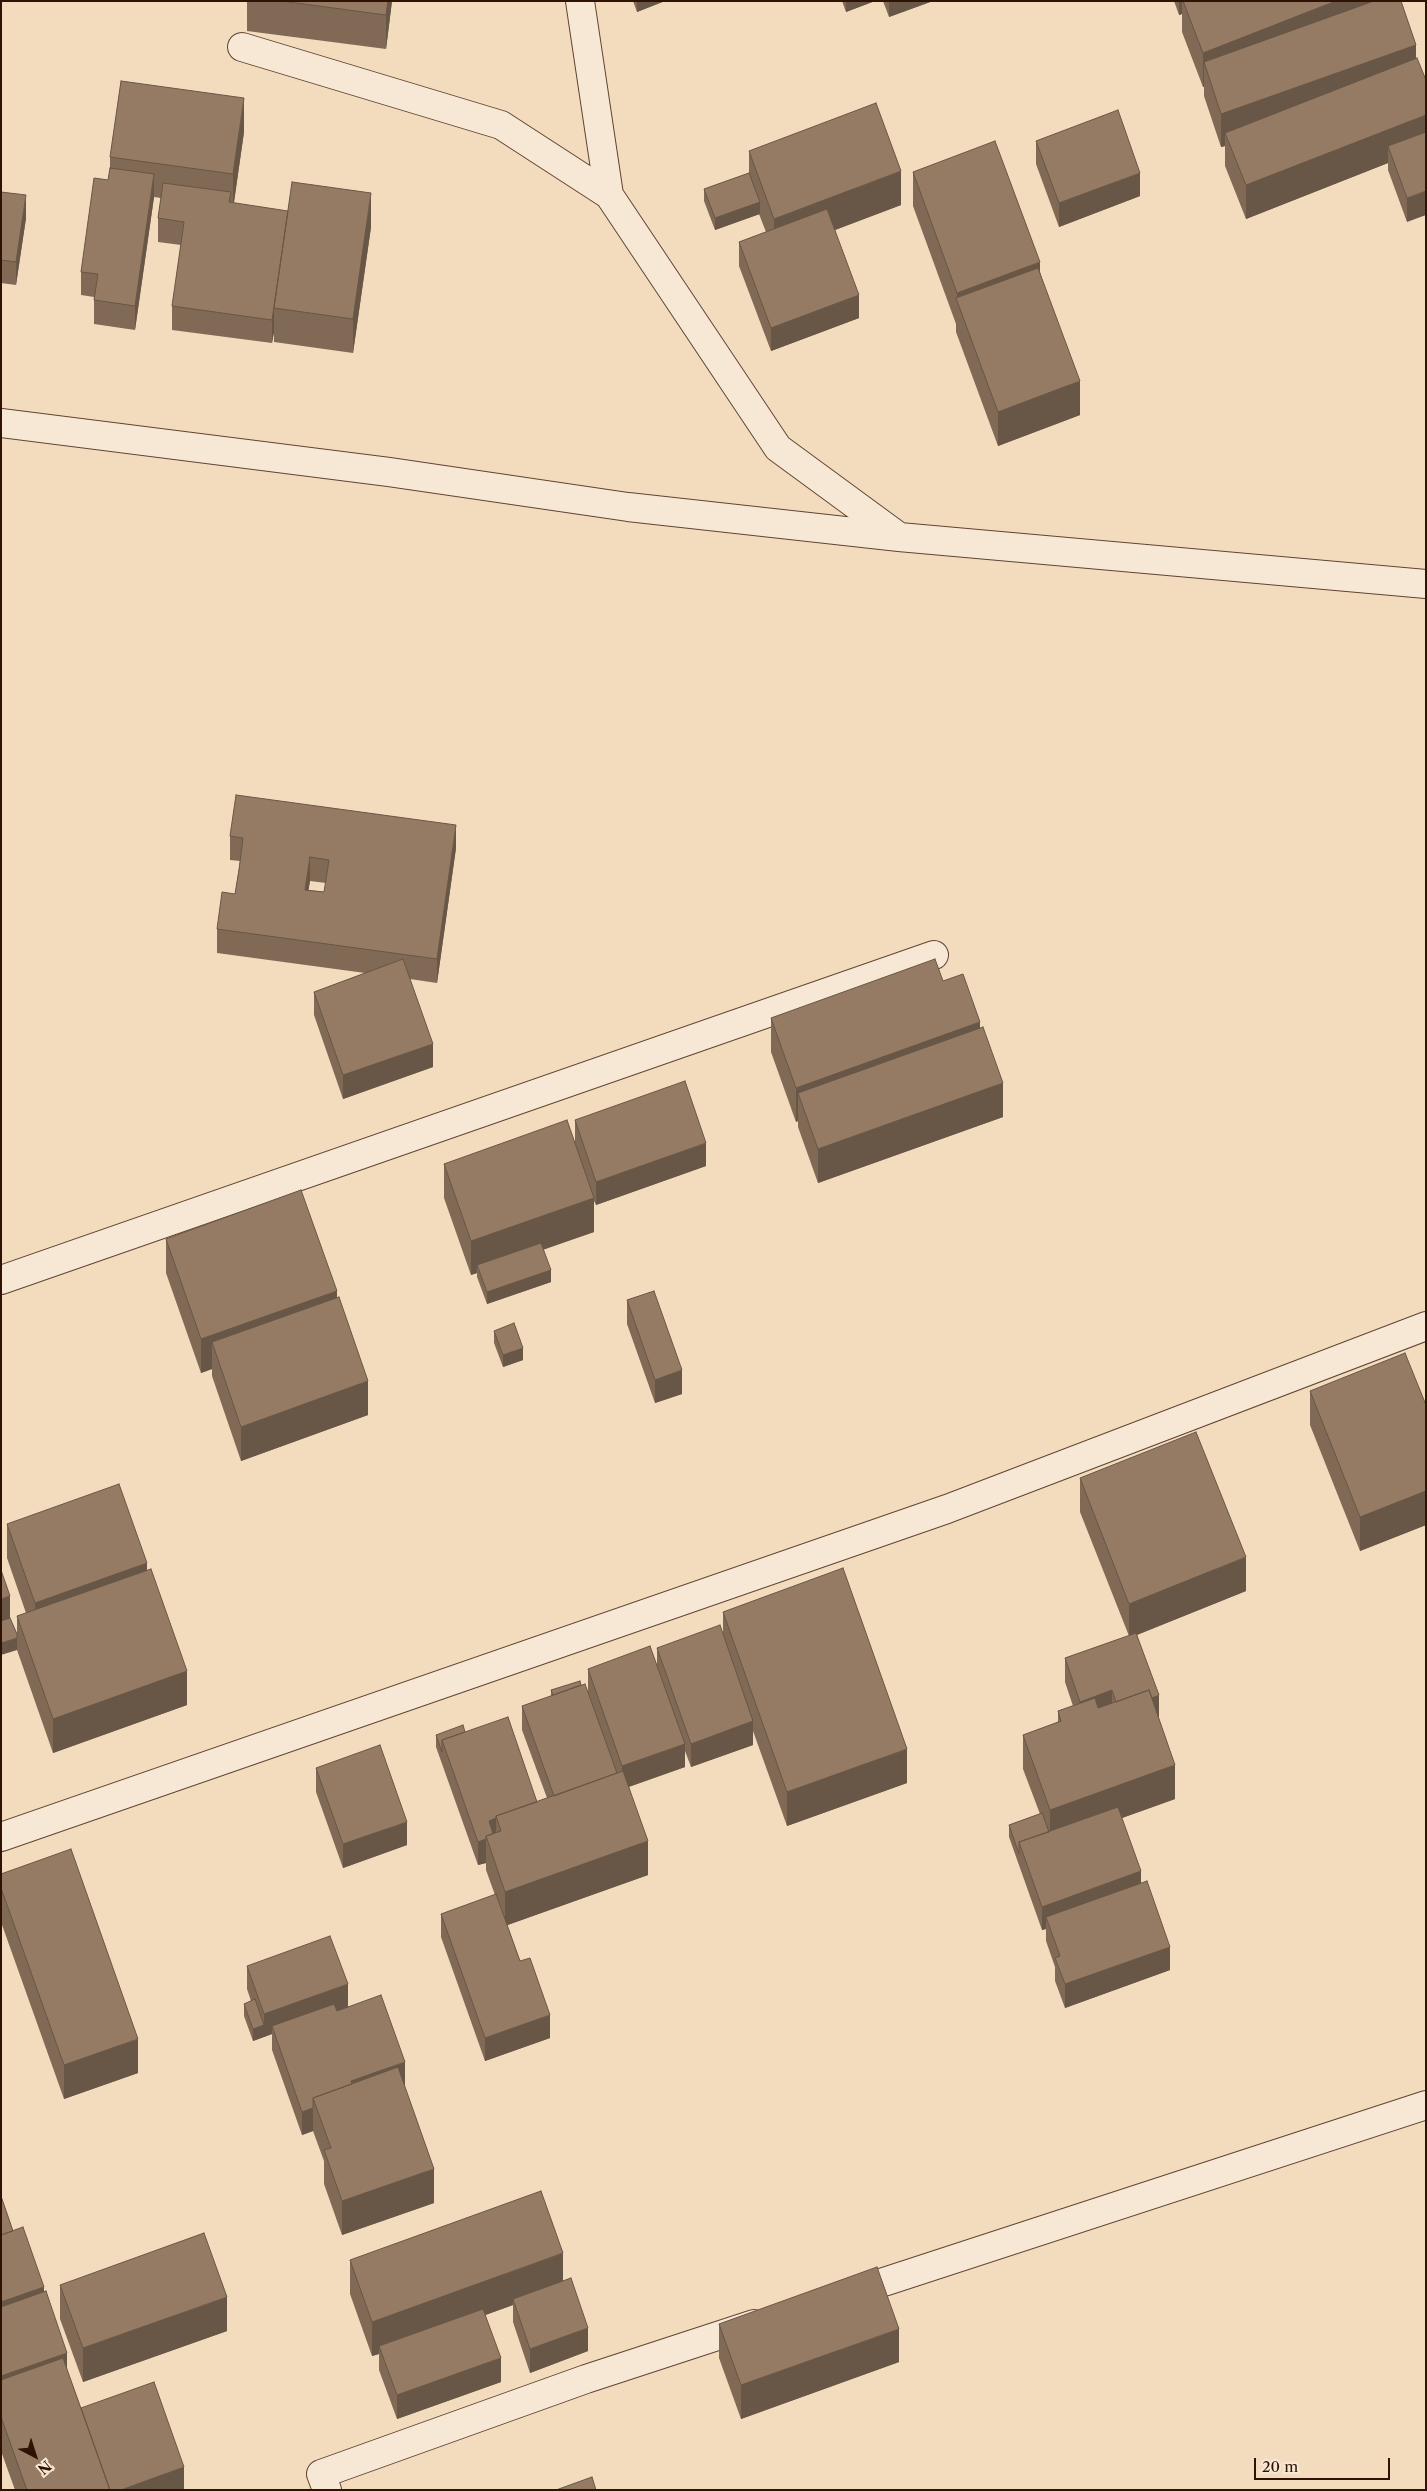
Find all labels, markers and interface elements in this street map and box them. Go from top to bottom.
north arrow [10,2431,60,2481]
scale bar [1257,2448,1393,2480]
text: N [34,2457,55,2478]
text: 20 m [1262,2457,1298,2476]

